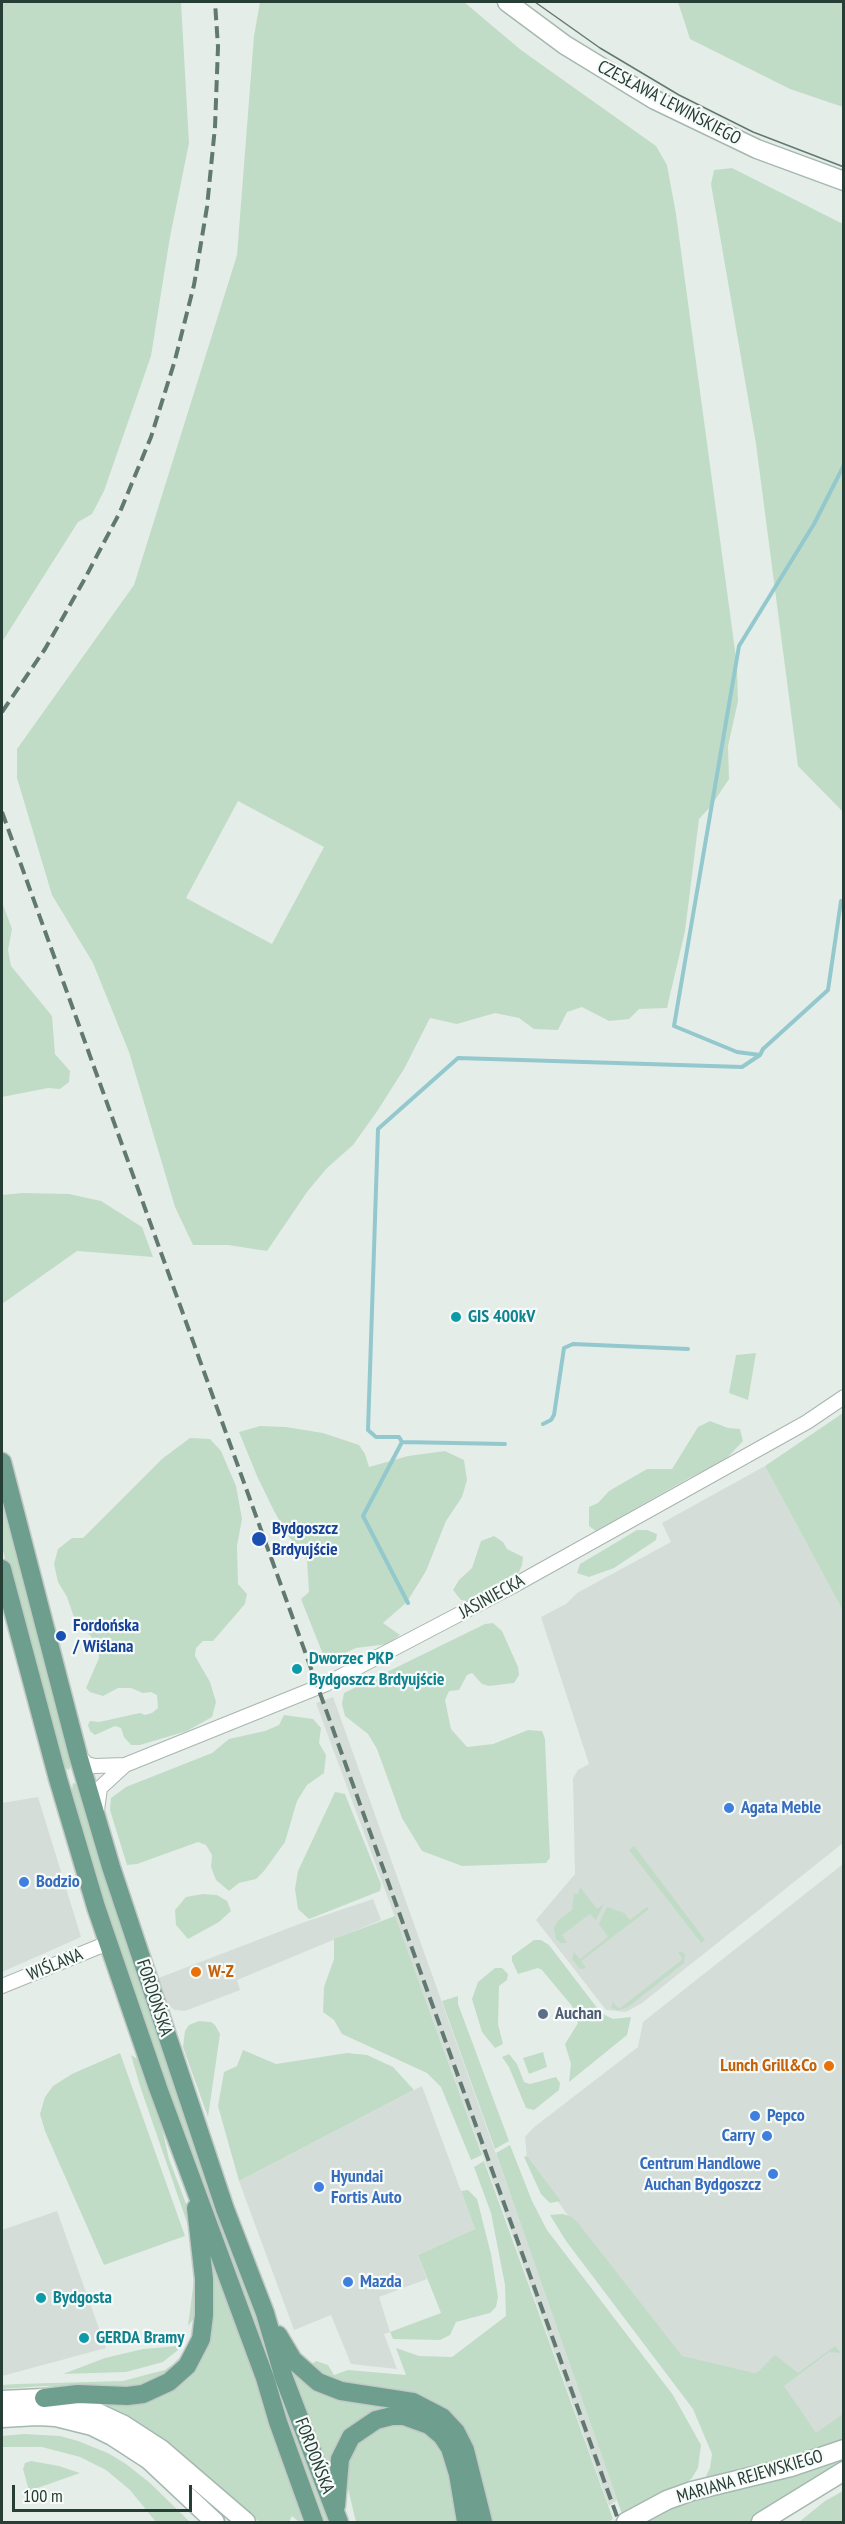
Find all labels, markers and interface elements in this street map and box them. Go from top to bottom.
street label: CZESŁAWA LEWIŃSKIEGO [594,56,744,150]
place label: GIS 400kV [468,1306,535,1328]
marker: GIS 400kV [449,1310,463,1324]
place label: Bydgoszcz Brdyujście [272,1518,338,1561]
marker: Bydgoszcz Brdyujście [250,1530,268,1548]
street label: JASINIECKA [455,1570,529,1624]
place label: Fordońska / Wiślana [73,1615,139,1658]
marker: Fordońska / Wiślana [54,1629,68,1643]
place label: Dworzec PKP Bydgoszcz Brdyujście [309,1648,445,1690]
marker: Dworzec PKP Bydgoszcz Brdyujście [290,1662,304,1676]
place label: Agata Meble [741,1797,821,1819]
marker: Agata Meble [722,1801,736,1815]
place label: Bodzio [36,1871,80,1893]
marker: Bodzio [17,1875,31,1889]
street label: WIŚLANA [24,1944,86,1986]
street label: FORDOŃSKA [131,1957,177,2039]
place label: W-Z [208,1961,234,1983]
marker: W-Z [189,1965,203,1979]
place label: Auchan [555,2003,602,2025]
marker: Auchan [536,2007,550,2021]
place label: Lunch Grill&Co [720,2055,817,2077]
marker: Lunch Grill&Co [822,2059,836,2073]
place label: Pepco [767,2105,805,2127]
marker: Pepco [748,2109,762,2123]
place label: Carry [722,2125,755,2147]
marker: Carry [760,2129,774,2143]
place label: Centrum Handlowe Auchan Bydgoszcz [640,2153,761,2196]
place label: Hyundai Fortis Auto [331,2166,402,2208]
marker: Centrum Handlowe Auchan Bydgoszcz [766,2167,780,2181]
marker: Hyundai Fortis Auto [312,2180,326,2194]
place label: Mazda [360,2271,402,2293]
marker: Mazda [341,2275,355,2289]
place label: Bydgosta [53,2287,112,2309]
marker: Bydgosta [34,2291,48,2305]
place label: GERDA Bramy [96,2327,184,2349]
marker: GERDA Bramy [77,2331,91,2345]
street label: FORDOŃSKA [290,2415,338,2497]
street label: MARIANA REJEWSKIEGO [674,2446,826,2508]
scale bar [15,2473,195,2511]
text: 100 m [23,2484,63,2507]

